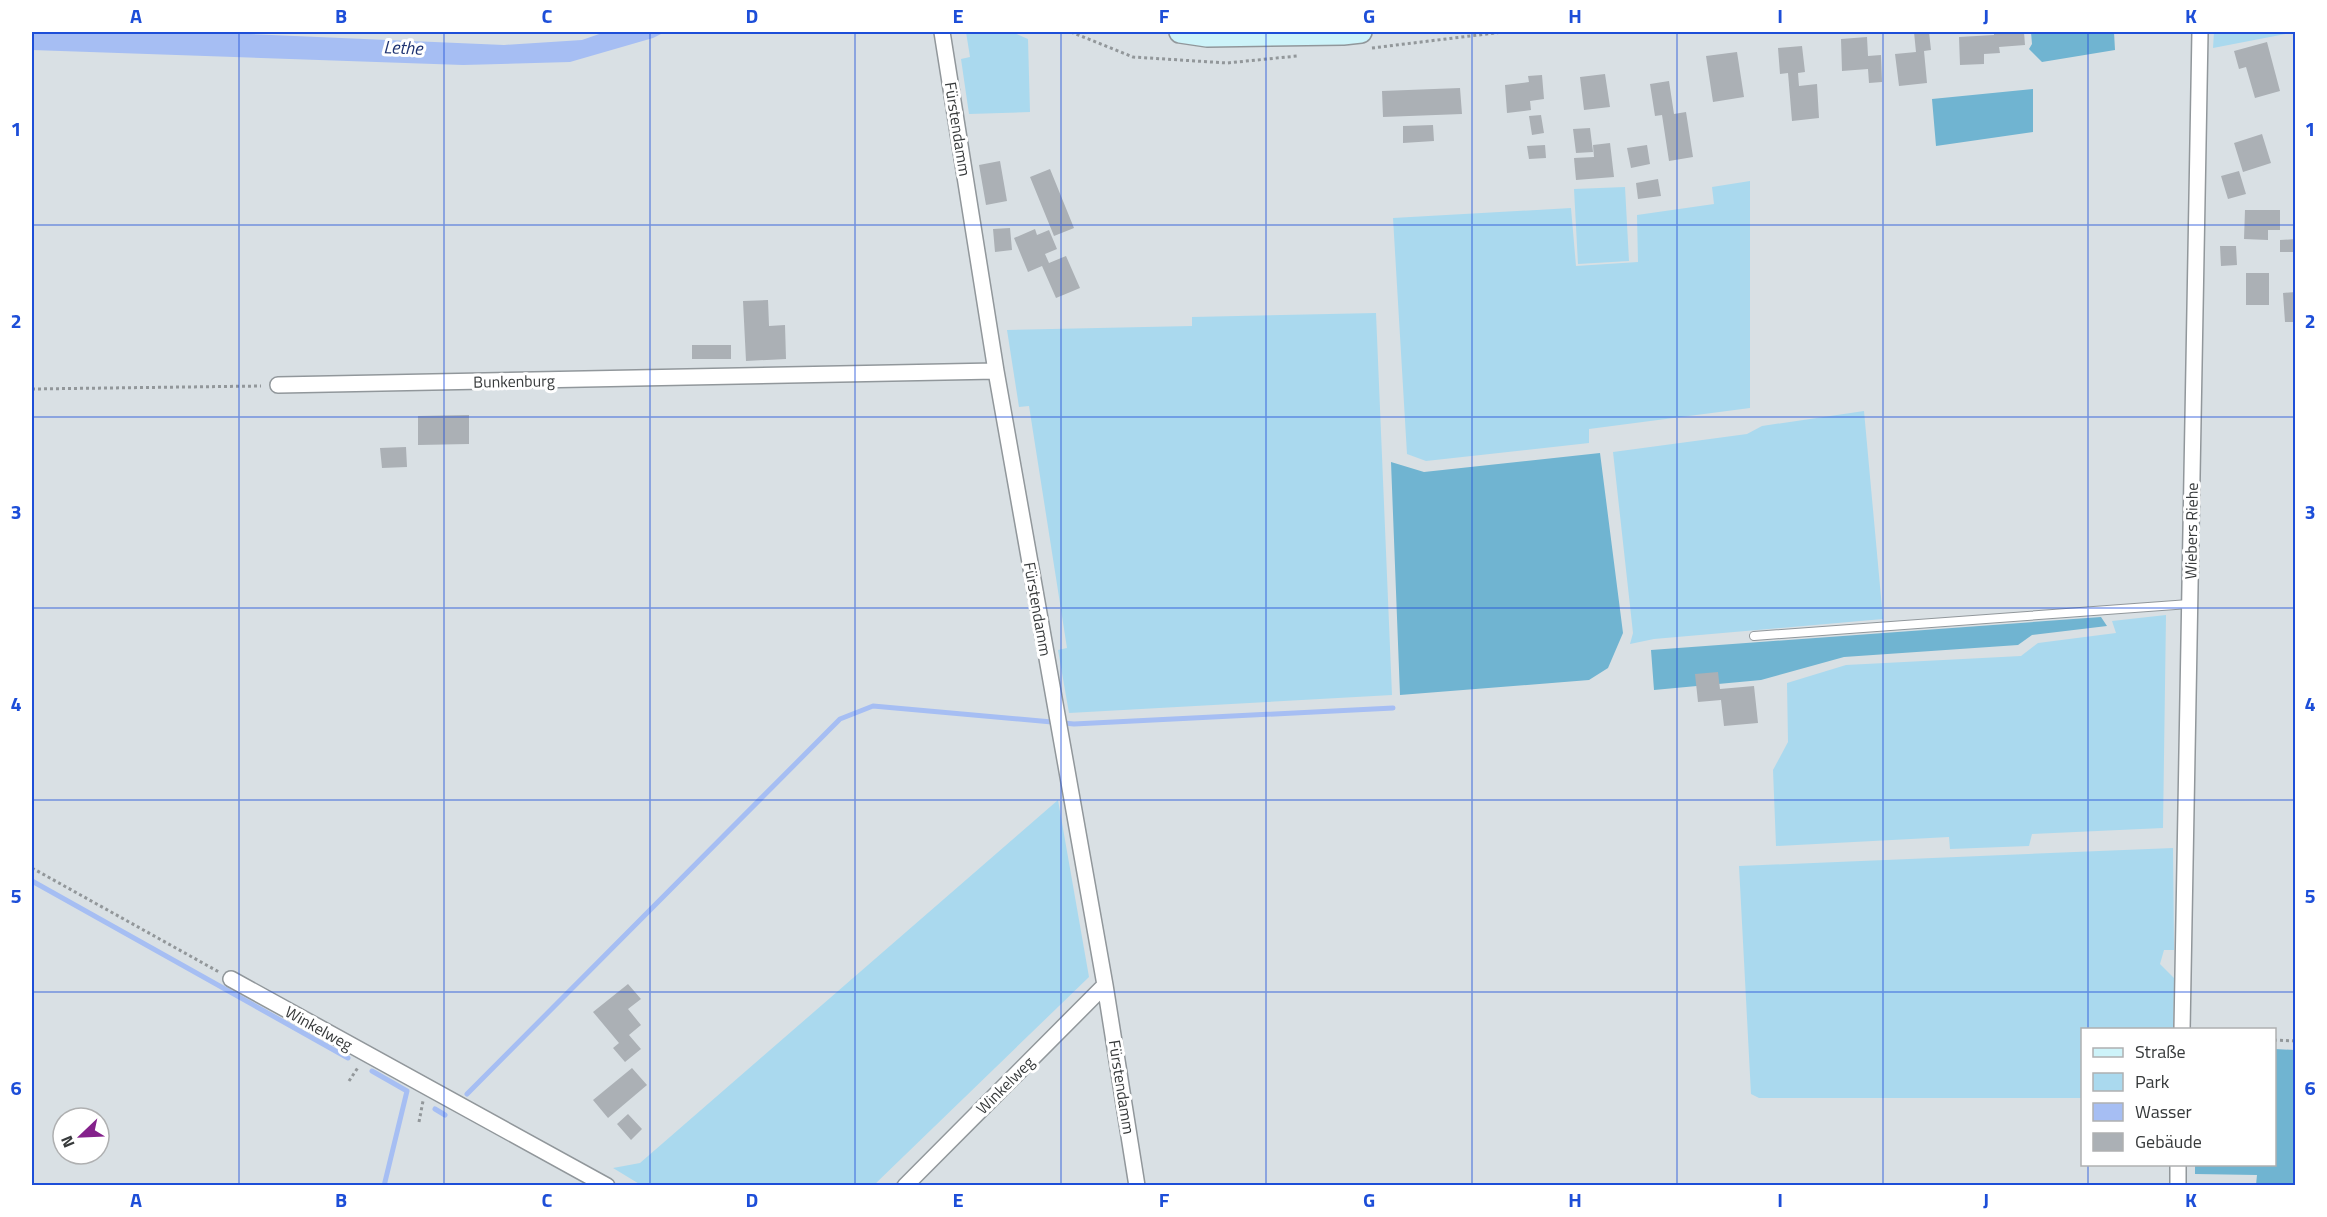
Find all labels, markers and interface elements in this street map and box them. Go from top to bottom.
text: A [130,0,142,31]
text: B [335,0,347,31]
text: C [542,0,553,31]
text: D [746,0,758,31]
text: E [952,0,964,31]
text: F [1159,0,1170,31]
text: G [1363,0,1375,31]
text: H [1568,0,1582,31]
text: I [1777,0,1783,31]
text: J [1983,0,1989,31]
text: K [2185,0,2197,31]
water label: Lethe [383,33,425,62]
street label: Fürstendamm [939,80,977,178]
text: 1 [10,113,22,144]
text: 1 [2304,113,2316,144]
text: 2 [10,305,22,336]
text: 2 [2304,305,2316,336]
street label: Bunkenburg [473,368,555,394]
street label: Wiebers Riehe [2178,482,2204,580]
text: 3 [10,496,22,527]
text: 3 [2304,496,2316,527]
street label: Fürstendamm [1018,560,1058,658]
text: 4 [10,688,22,719]
text: 4 [2304,688,2316,719]
text: 5 [10,880,22,911]
text: 5 [2304,880,2316,911]
street label: Winkelweg [281,1000,357,1056]
legend [2081,1028,2276,1166]
street label: Fürstendamm [1103,1038,1141,1136]
text: Straße [2135,1038,2186,1065]
street label: Winkelweg [970,1050,1040,1120]
text: Park [2135,1068,2170,1095]
text: 6 [10,1072,22,1103]
text: 6 [2304,1072,2316,1103]
text: Wasser [2135,1098,2192,1125]
north arrow [51,1106,111,1166]
text: Gebäude [2135,1128,2202,1155]
text: N [54,1132,80,1152]
text: A [130,1184,142,1215]
text: B [335,1184,347,1215]
text: C [542,1184,553,1215]
text: D [746,1184,758,1215]
text: E [952,1184,964,1215]
text: F [1159,1184,1170,1215]
text: G [1363,1184,1375,1215]
text: H [1568,1184,1582,1215]
text: I [1777,1184,1783,1215]
text: J [1983,1184,1989,1215]
text: K [2185,1184,2197,1215]

